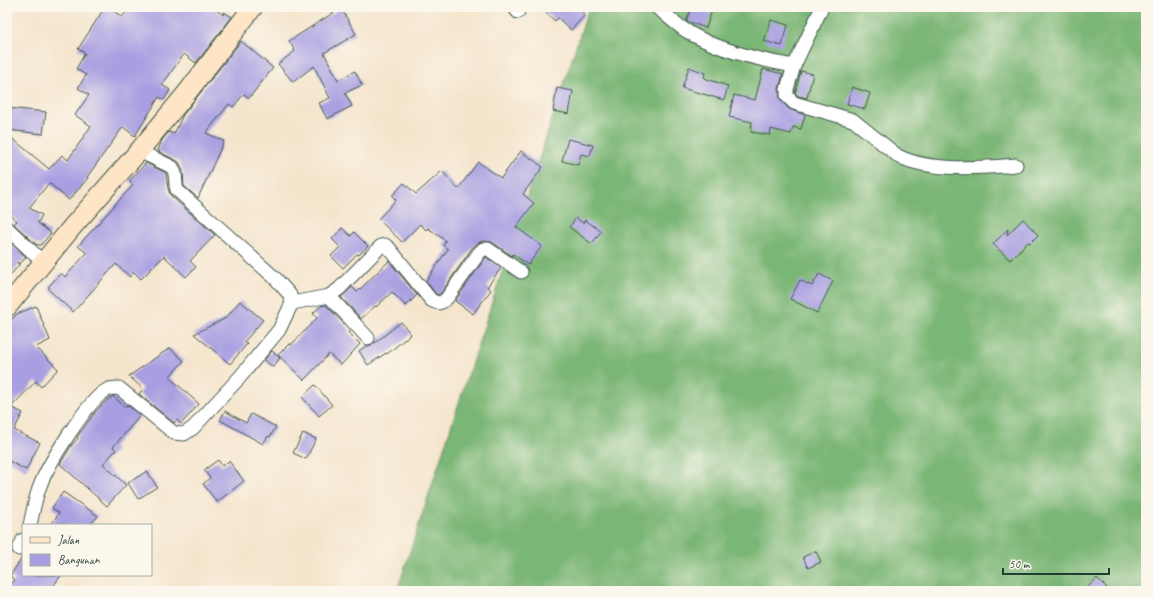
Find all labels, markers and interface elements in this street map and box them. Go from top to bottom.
legend [22,524,152,576]
text: Jalan [57,532,80,548]
scale bar [1003,550,1109,576]
text: Bangunan [58,552,100,568]
text: 50 m [1009,556,1031,572]

